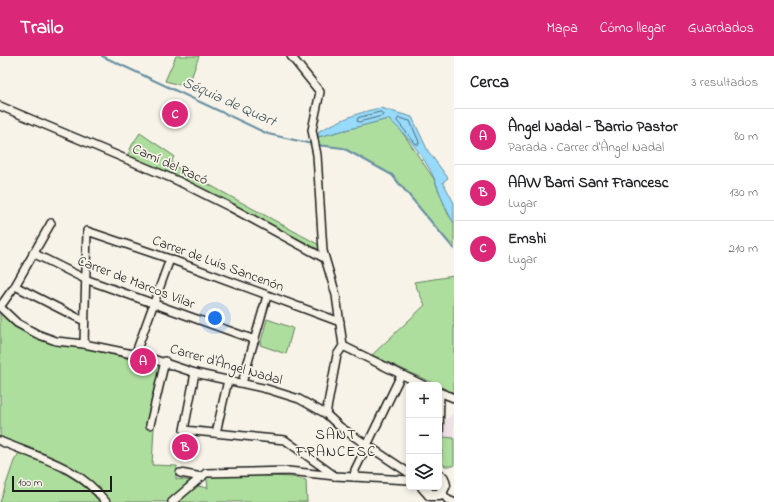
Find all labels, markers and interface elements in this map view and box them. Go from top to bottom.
text: Trailo [20,15,64,42]
text: Mapa [547,18,578,39]
text: Cómo llegar [600,18,666,39]
text: Guardados [688,18,754,39]
text: Cerca [470,70,509,95]
water label: Séquia de Quart [179,72,281,133]
text: 3 resultados [691,73,758,92]
pin: C [162,99,188,129]
text: Àngel Nadal - Barrio Pastor [508,116,678,138]
text: A [479,127,487,146]
text: 80 m [734,127,758,146]
text: Parada · Carrer d'Àngel Nadal [508,138,664,157]
street label: Camí del Racó [129,139,211,191]
text: AAVV Barri Sant Francesc [508,172,669,194]
text: B [479,183,487,202]
text: 130 m [730,183,758,202]
text: Lugar [508,194,537,213]
text: Emshi [508,228,546,250]
street label: Carrer de Luis Sancenón [149,230,287,298]
text: C [479,239,487,258]
text: 210 m [728,239,758,258]
text: Lugar [508,250,537,269]
street label: Carrer de Marcos Vilar [74,251,198,315]
your location [205,308,225,328]
street label: Carrer d'Àngel Nadal [167,339,285,392]
pin: A [130,346,156,376]
map controls [406,382,442,490]
button: + [406,382,442,418]
button: − [406,418,442,454]
district label: SANT FRANCESC [295,424,376,463]
pin: B [172,432,198,462]
button: layers [406,454,442,490]
scale bar [12,474,112,493]
text: 100 m [18,475,42,491]

